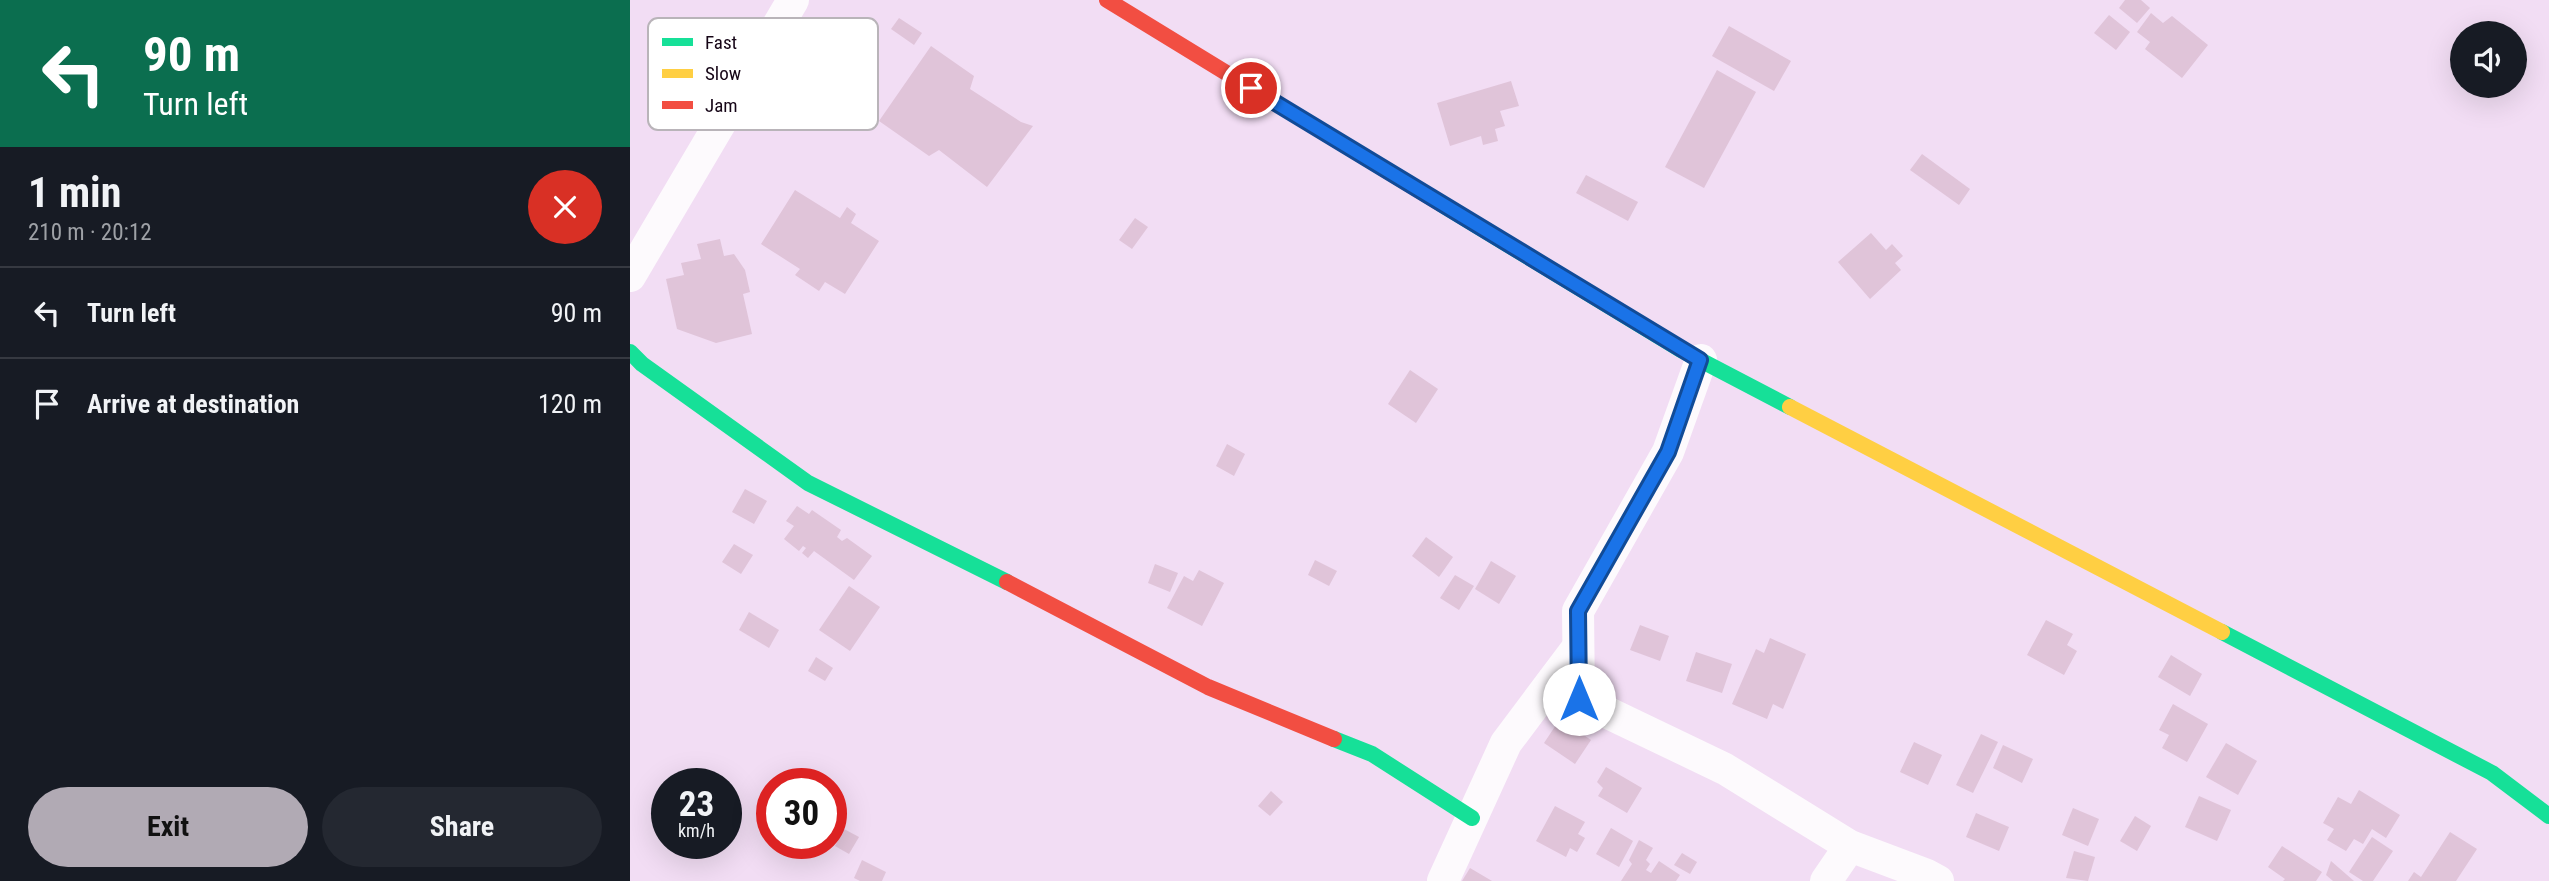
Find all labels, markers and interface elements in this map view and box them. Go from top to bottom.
legend [648,18,878,130]
map controls [2450,21,2527,98]
button: sound [2450,21,2527,98]
text: 90 m [143,26,240,83]
icon: left [28,28,119,119]
text: Fast [705,31,737,54]
pin [1221,58,1281,118]
text: Slow [705,62,741,85]
icon: arrive [1232,69,1270,107]
text: Turn left [143,85,248,123]
text: Jam [705,94,738,117]
text: 1 min [28,168,121,217]
button: close [528,170,602,244]
text: 210 m · 20:12 [28,219,152,246]
icon: left [28,294,66,332]
text: Turn left [87,298,176,328]
text: 90 m [551,298,602,328]
icon: arrive [28,385,66,423]
text: Arrive at destination [87,389,299,419]
text: 120 m [538,389,602,419]
position arrow [1542,662,1616,736]
speed limit sign: 30 [756,768,847,859]
text: 23 [679,784,714,825]
button: Exit [28,787,308,867]
button: Share [322,787,602,867]
text: km/h [678,820,715,841]

